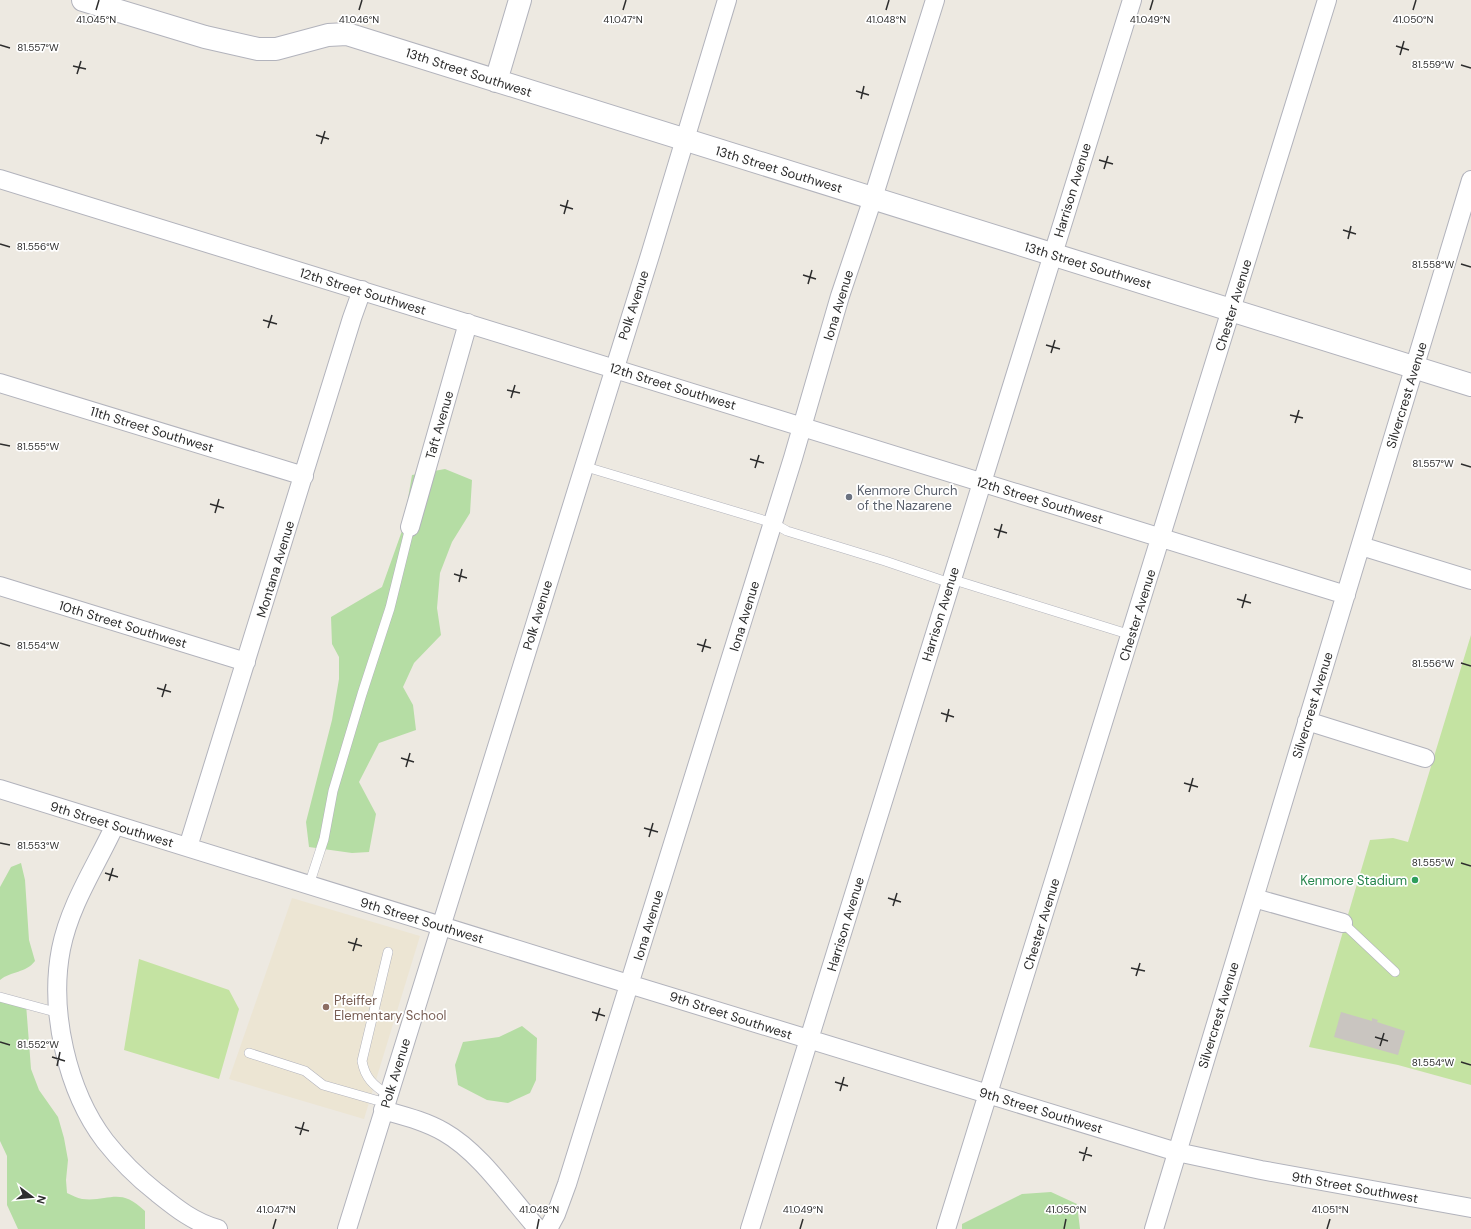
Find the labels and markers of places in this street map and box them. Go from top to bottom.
place label: Kenmore Church of the Nazarene [857,482,957,514]
marker: Kenmore Church of the Nazarene [844,492,854,502]
place label: Kenmore Stadium [1300,872,1407,889]
marker: Kenmore Stadium [1410,875,1420,885]
place label: Pfeiffer Elementary School [334,992,447,1024]
marker: Pfeiffer Elementary School [321,1002,331,1012]

